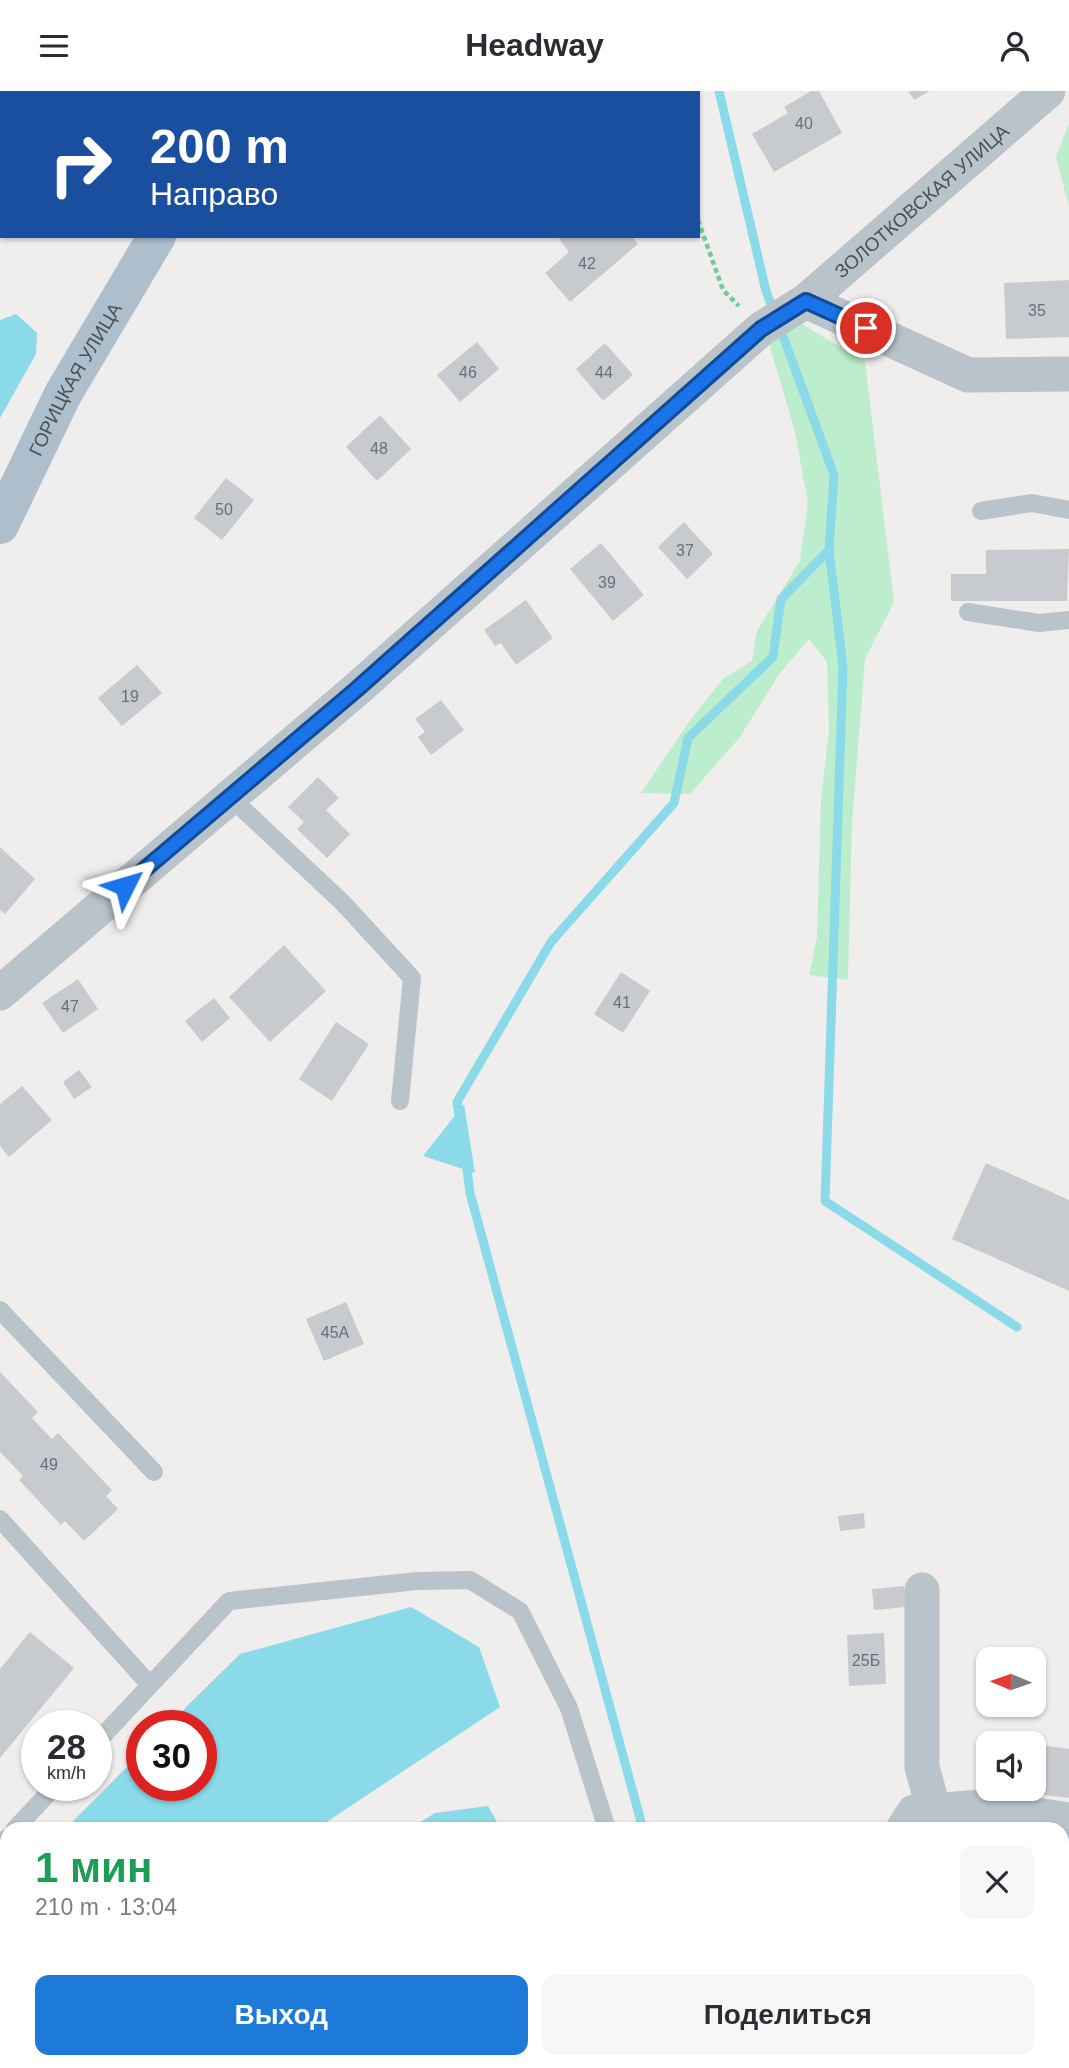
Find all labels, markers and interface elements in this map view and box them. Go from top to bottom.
icon: menu [35,27,73,65]
text: Headway [465,27,604,63]
icon: person [996,27,1034,65]
house number: 40 [795,115,813,132]
icon: right [35,119,126,210]
text: 200 m [150,119,289,173]
street label: ЗОЛОТКОВСКАЯ УЛИЦА [830,119,1013,282]
text: Направо [150,176,278,212]
house number: 42 [578,255,596,272]
pin [836,298,896,358]
street label: ГОРИЦКАЯ УЛИЦА [24,299,126,459]
house number: 35 [1028,302,1046,319]
icon: arrive [847,309,885,347]
house number: 46 [459,364,477,381]
house number: 44 [595,364,613,381]
house number: 48 [370,440,388,457]
house number: 50 [215,501,233,518]
house number: 37 [676,542,694,559]
house number: 39 [598,574,616,591]
house number: 19 [121,688,139,705]
position arrow [88,849,162,923]
house number: 41 [613,994,631,1011]
house number: 47 [61,998,79,1015]
house number: 45А [321,1324,350,1341]
house number: 49 [40,1456,58,1473]
north arrow [976,1647,1046,1717]
map controls [976,1647,1046,1801]
house number: 25Б [852,1652,880,1669]
speed limit sign: 30 [126,1710,217,1801]
text: 28 [47,1727,86,1766]
button: sound [976,1731,1046,1801]
text: km/h [47,1763,86,1783]
text: 1 мин [35,1844,152,1891]
button: close [960,1845,1034,1919]
text: 210 m · 13:04 [35,1894,177,1920]
button: Выход [35,1975,528,2055]
button: Поделиться [542,1975,1034,2055]

